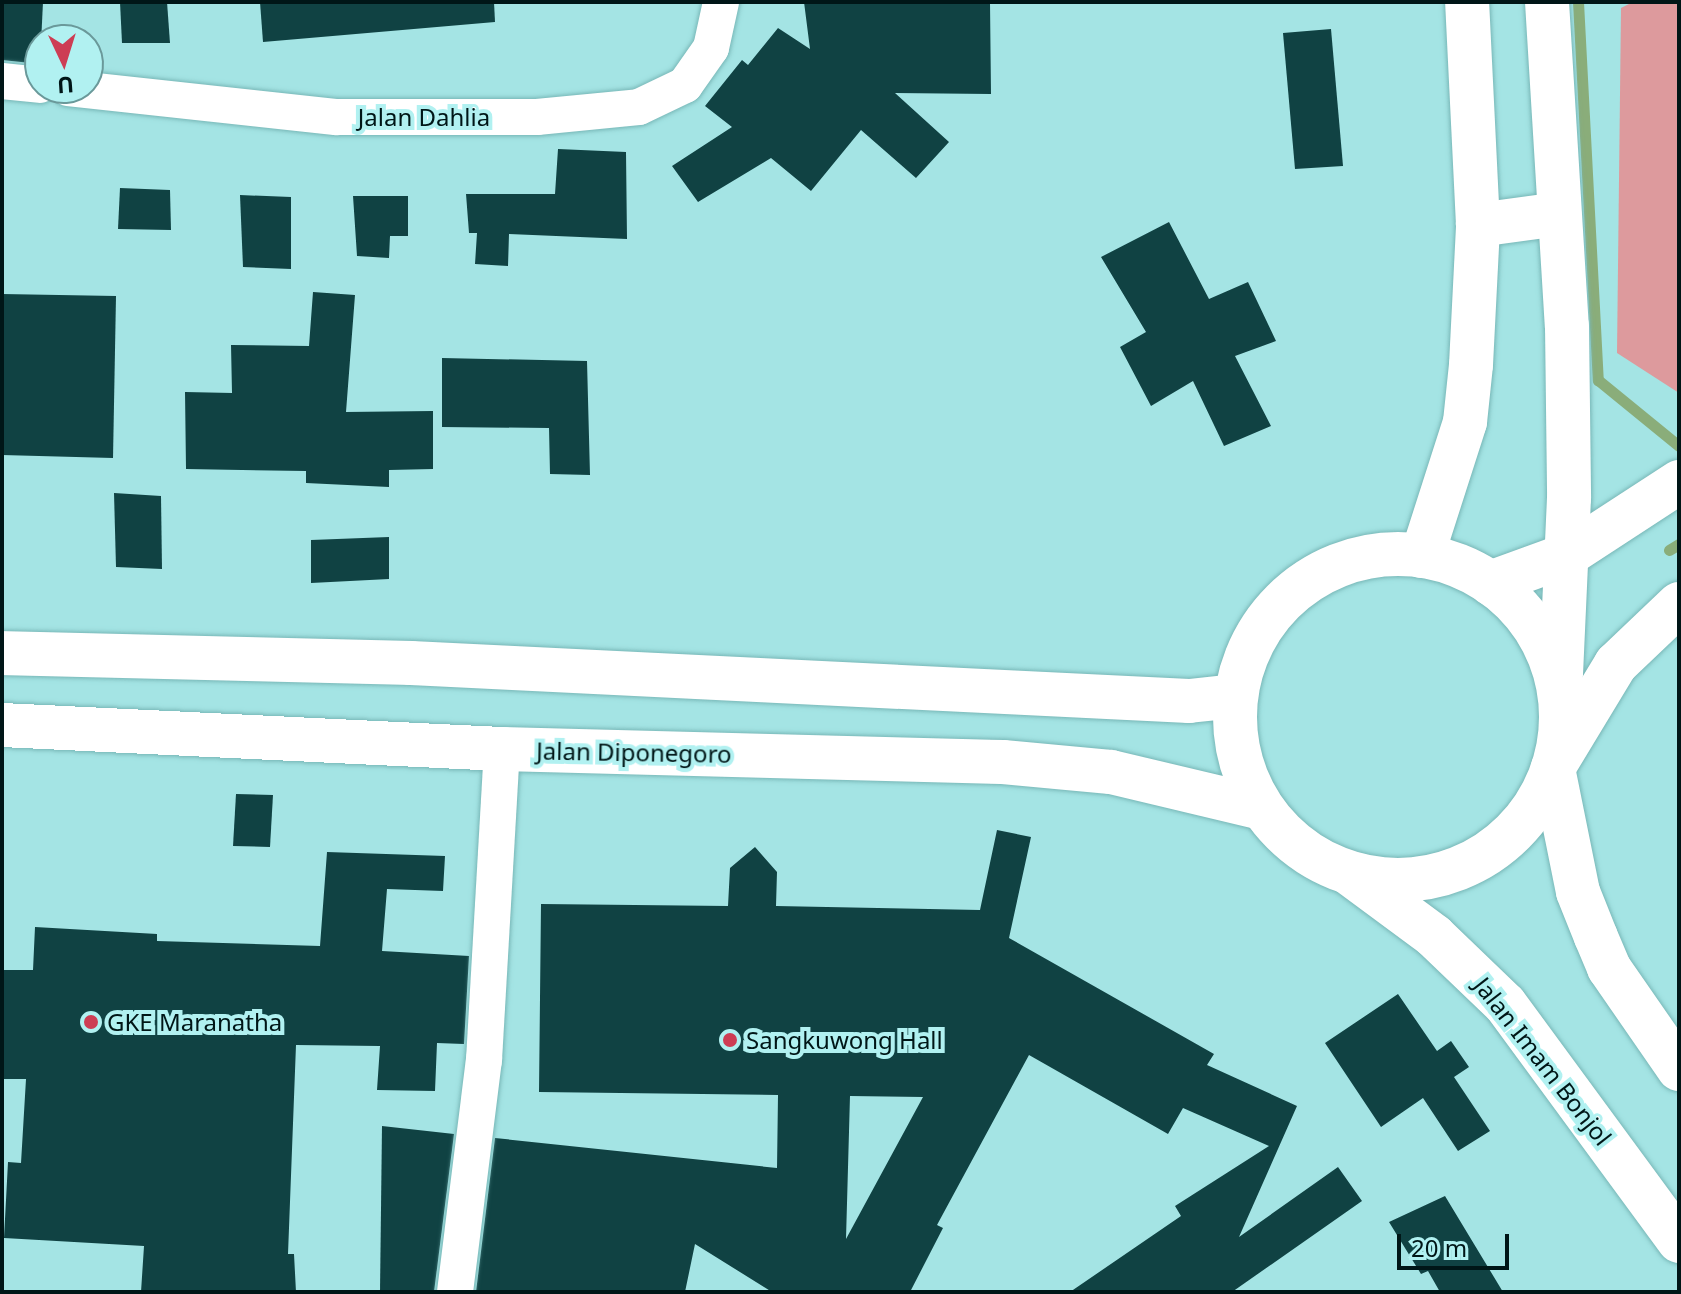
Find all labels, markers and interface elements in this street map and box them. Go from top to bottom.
north arrow [24,24,104,104]
text: U [56,70,75,101]
street label: Jalan Dahlia [358,103,490,131]
street label: Jalan Diponegoro [536,736,732,768]
street label: Jalan Imam Bonjol [1468,971,1618,1151]
place label: GKE Maranatha [107,1008,282,1036]
marker: GKE Maranatha [82,1013,100,1031]
place label: Sangkuwong Hall [746,1026,943,1054]
marker: Sangkuwong Hall [721,1031,739,1049]
scale bar [1401,1218,1513,1268]
text: 20 m [1411,1231,1467,1264]

